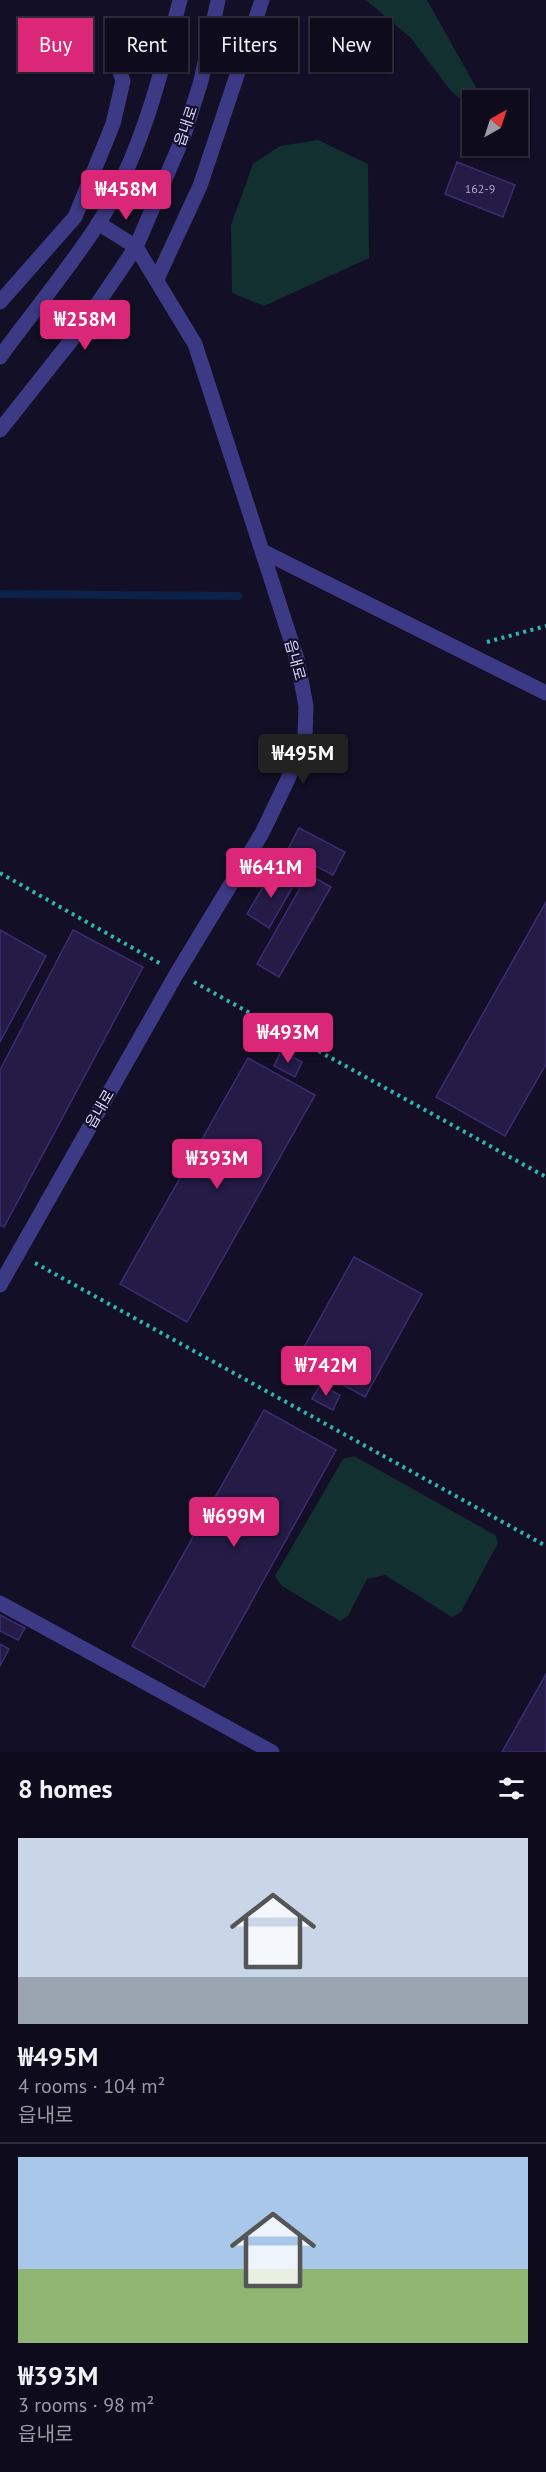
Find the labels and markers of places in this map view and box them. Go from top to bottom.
pin: ₩458M [84,170,168,221]
pin: ₩258M [43,300,127,351]
pin: ₩495M [261,734,345,785]
pin: ₩641M [229,848,313,899]
pin: ₩493M [246,1013,330,1064]
pin: ₩393M [175,1139,259,1190]
pin: ₩742M [284,1346,368,1397]
pin: ₩699M [192,1497,276,1548]

